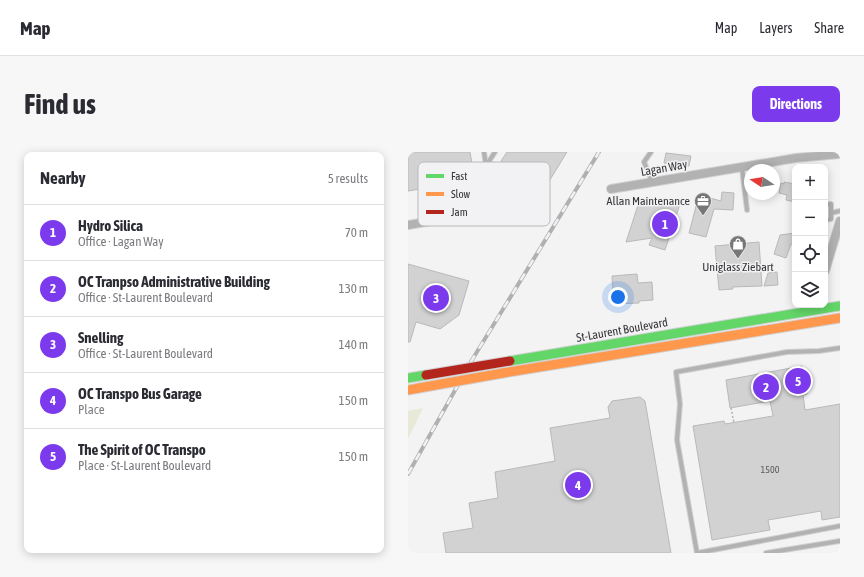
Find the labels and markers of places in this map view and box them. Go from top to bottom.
office icon: Allan Maintenance [693,191,713,216]
place label: Allan Maintenance [607,194,690,208]
pin: 1 [652,209,678,239]
shop icon: Uniglass Ziebart [728,234,748,259]
place label: Uniglass Ziebart [702,260,774,274]
pin: 3 [423,283,449,313]
pin: 5 [785,366,811,396]
pin: 2 [753,372,779,402]
pin: 4 [565,470,591,500]

